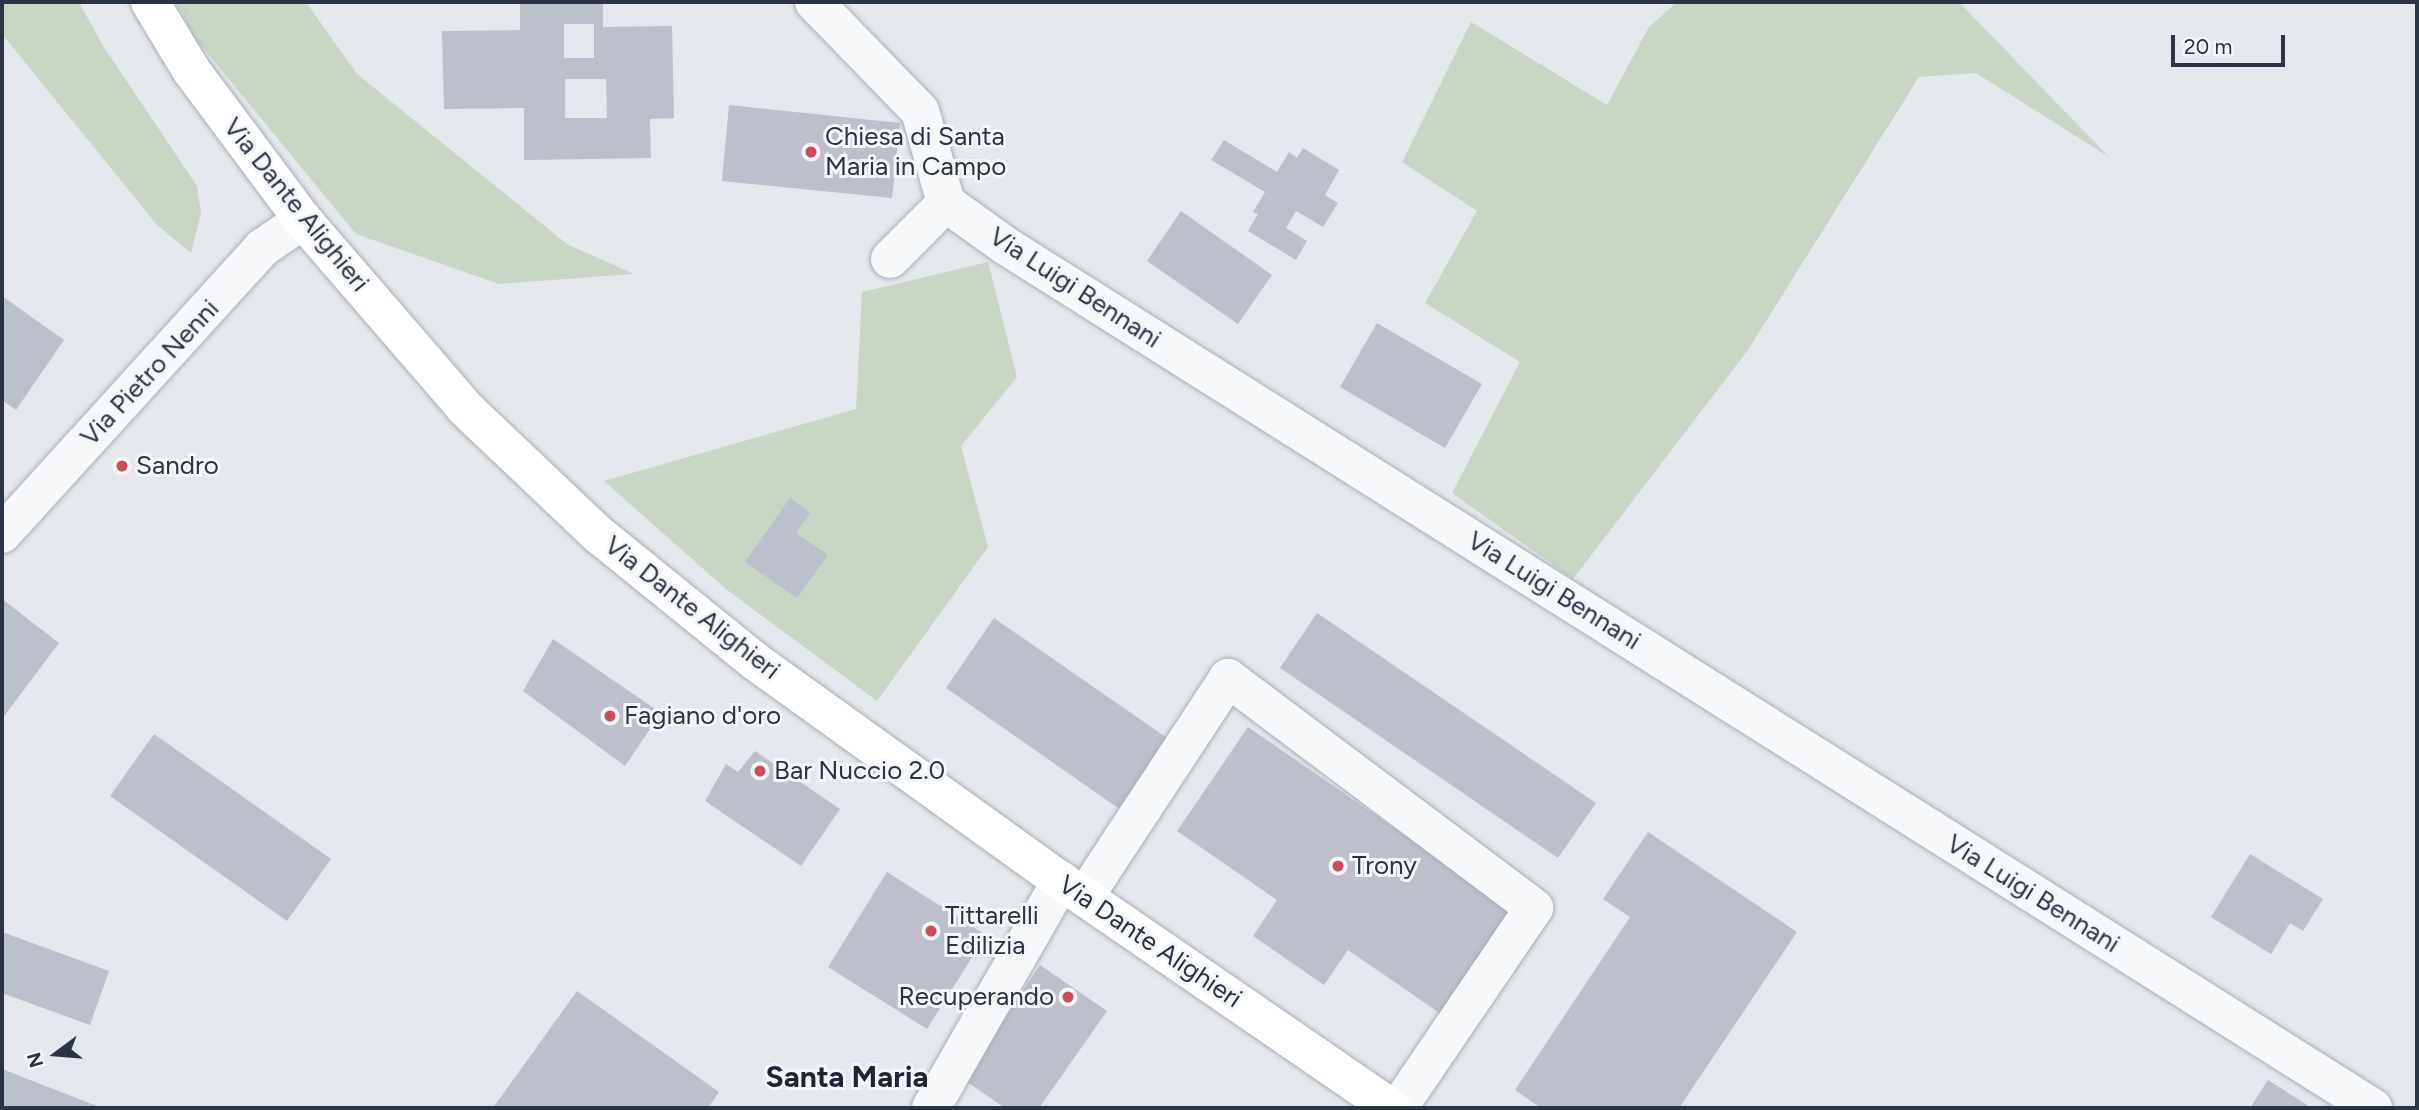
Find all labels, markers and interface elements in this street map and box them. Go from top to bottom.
scale bar [2174,21,2288,65]
text: 20 m [2184,34,2232,59]
street label: Via Dante Alighieri [217,112,375,298]
place label: Chiesa di Santa Maria in Campo [825,121,1006,182]
marker: Chiesa di Santa Maria in Campo [803,144,819,160]
street label: Via Luigi Bennani [983,221,1167,355]
street label: Via Pietro Nenni [74,293,226,453]
place label: Sandro [136,450,219,482]
marker: Sandro [114,458,130,474]
street label: Via Luigi Bennani [1462,525,1646,657]
street label: Via Dante Alighieri [598,530,786,686]
place label: Fagiano d'oro [624,700,781,732]
marker: Fagiano d'oro [602,708,618,724]
place label: Bar Nuccio 2.0 [774,755,945,787]
marker: Bar Nuccio 2.0 [752,763,768,779]
street label: Via Luigi Bennani [1941,828,2125,960]
place label: Trony [1352,850,1417,882]
marker: Trony [1330,858,1346,874]
street label: Via Dante Alighieri [1053,869,1247,1015]
place label: Tittarelli Edilizia [945,900,1039,962]
marker: Tittarelli Edilizia [923,923,939,939]
place label: Recuperando [899,981,1054,1013]
marker: Recuperando [1060,989,1076,1005]
north arrow [21,1019,91,1089]
text: N [22,1050,48,1070]
district label: Santa Maria [765,1059,929,1095]

